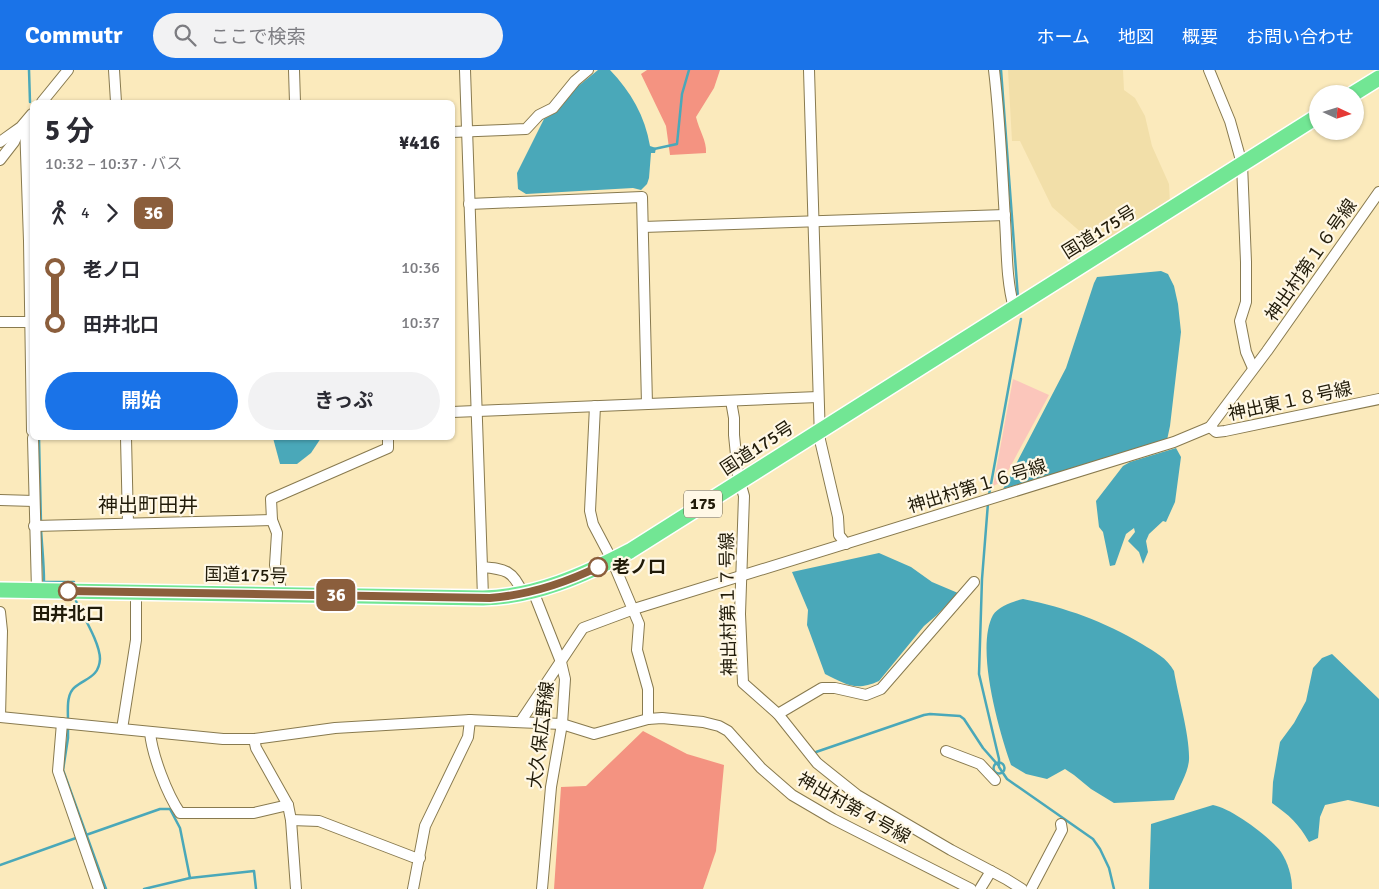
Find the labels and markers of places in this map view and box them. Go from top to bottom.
place label: 老ノ口 [612,556,666,578]
marker: 老ノ口 [588,557,608,577]
marker: 田井北口 [58,581,78,601]
place label: 田井北口 [32,603,104,625]

